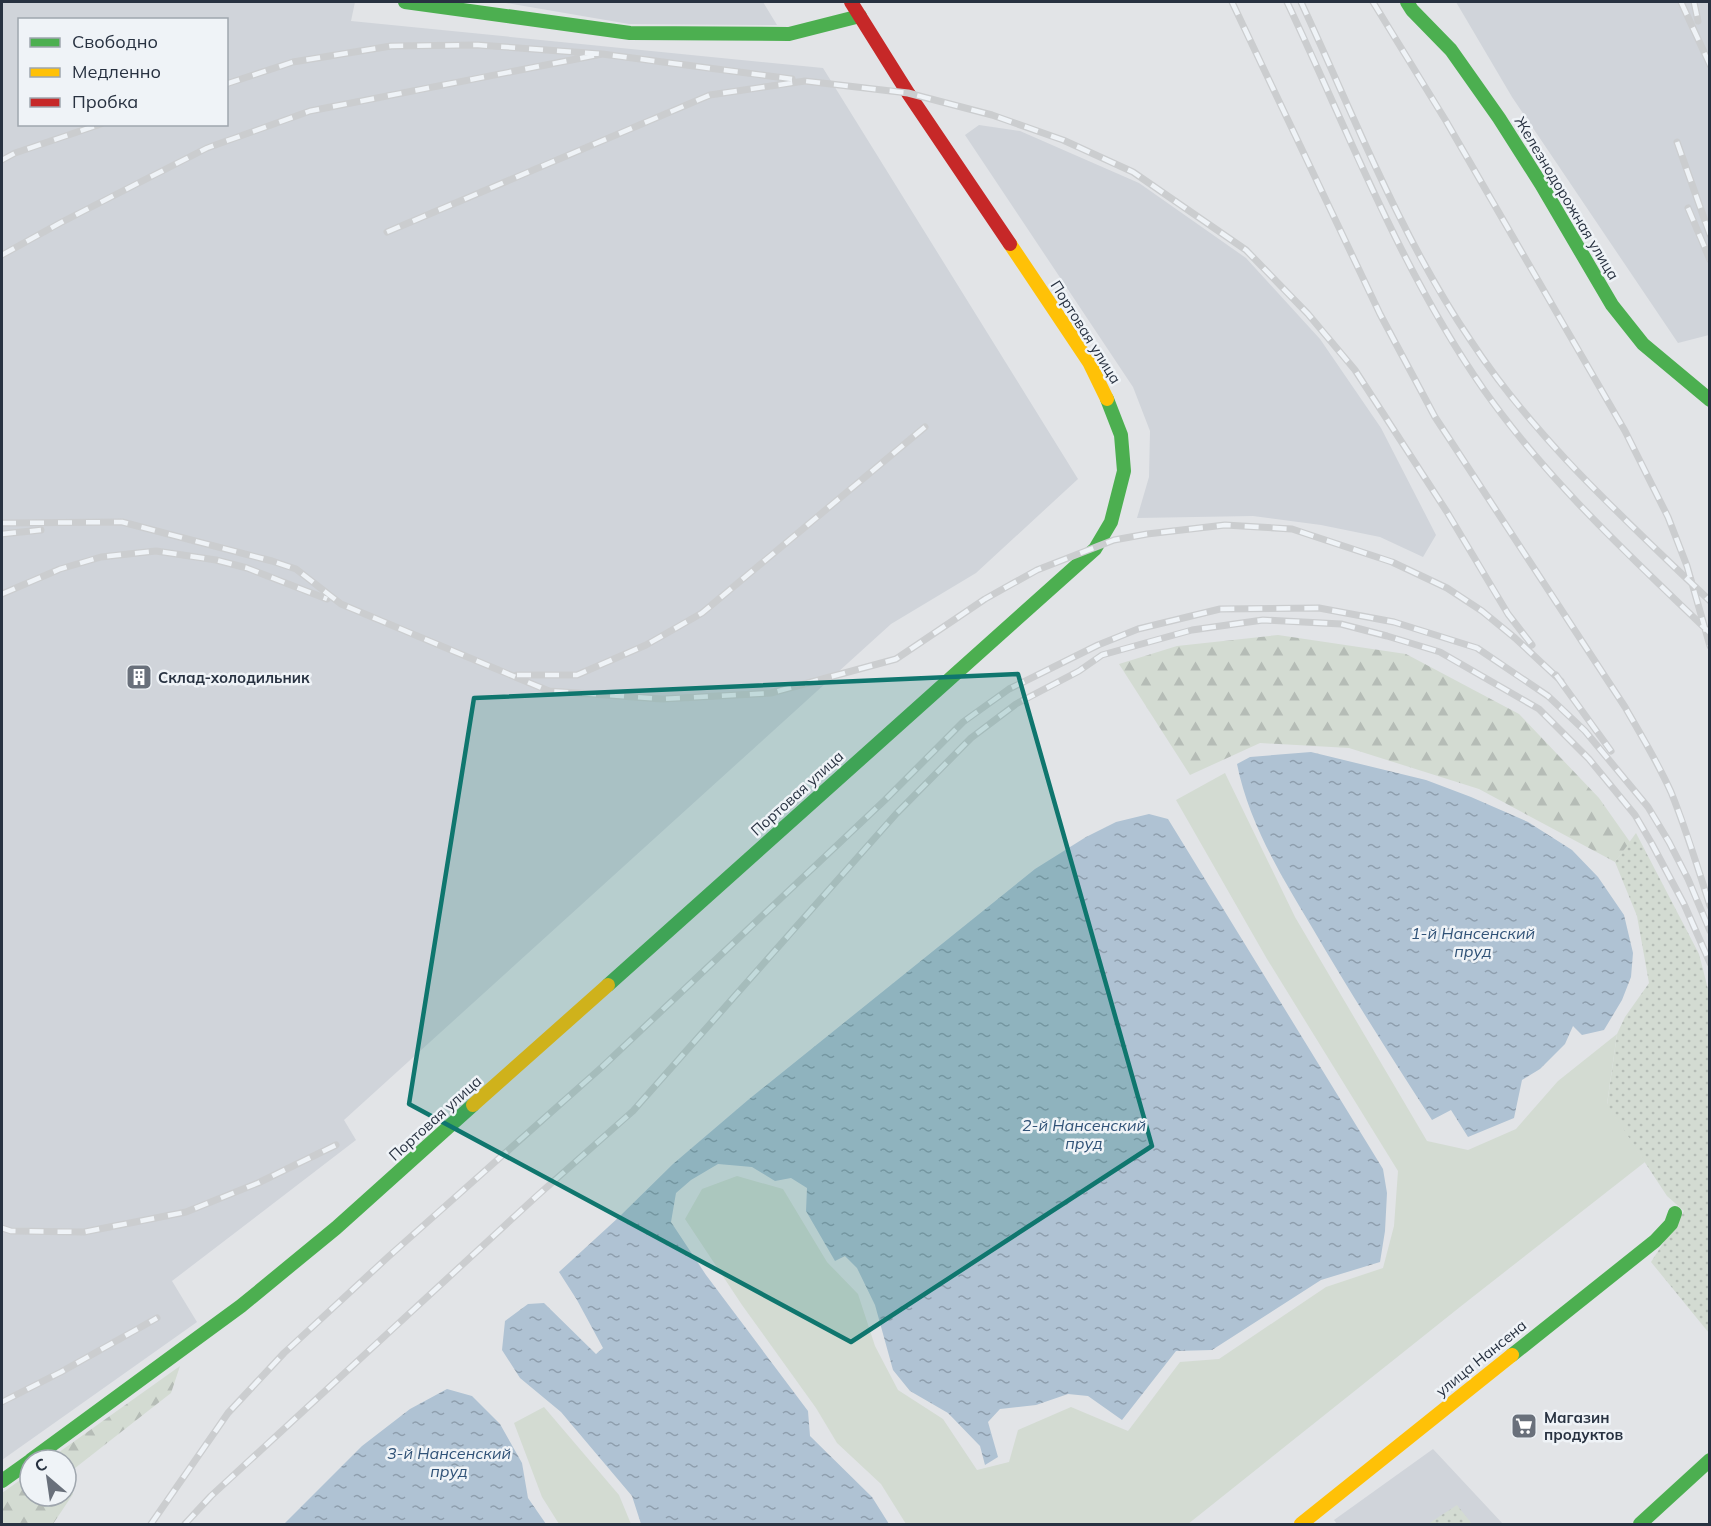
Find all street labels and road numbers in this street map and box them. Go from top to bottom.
street label: Железнодорожная улица [1511,113,1623,283]
street label: Портовая улица [1047,277,1125,387]
street label: Портовая улица [747,746,847,840]
street label: Портовая улица [385,1071,485,1165]
street label: улица Нансена [1432,1316,1530,1400]

